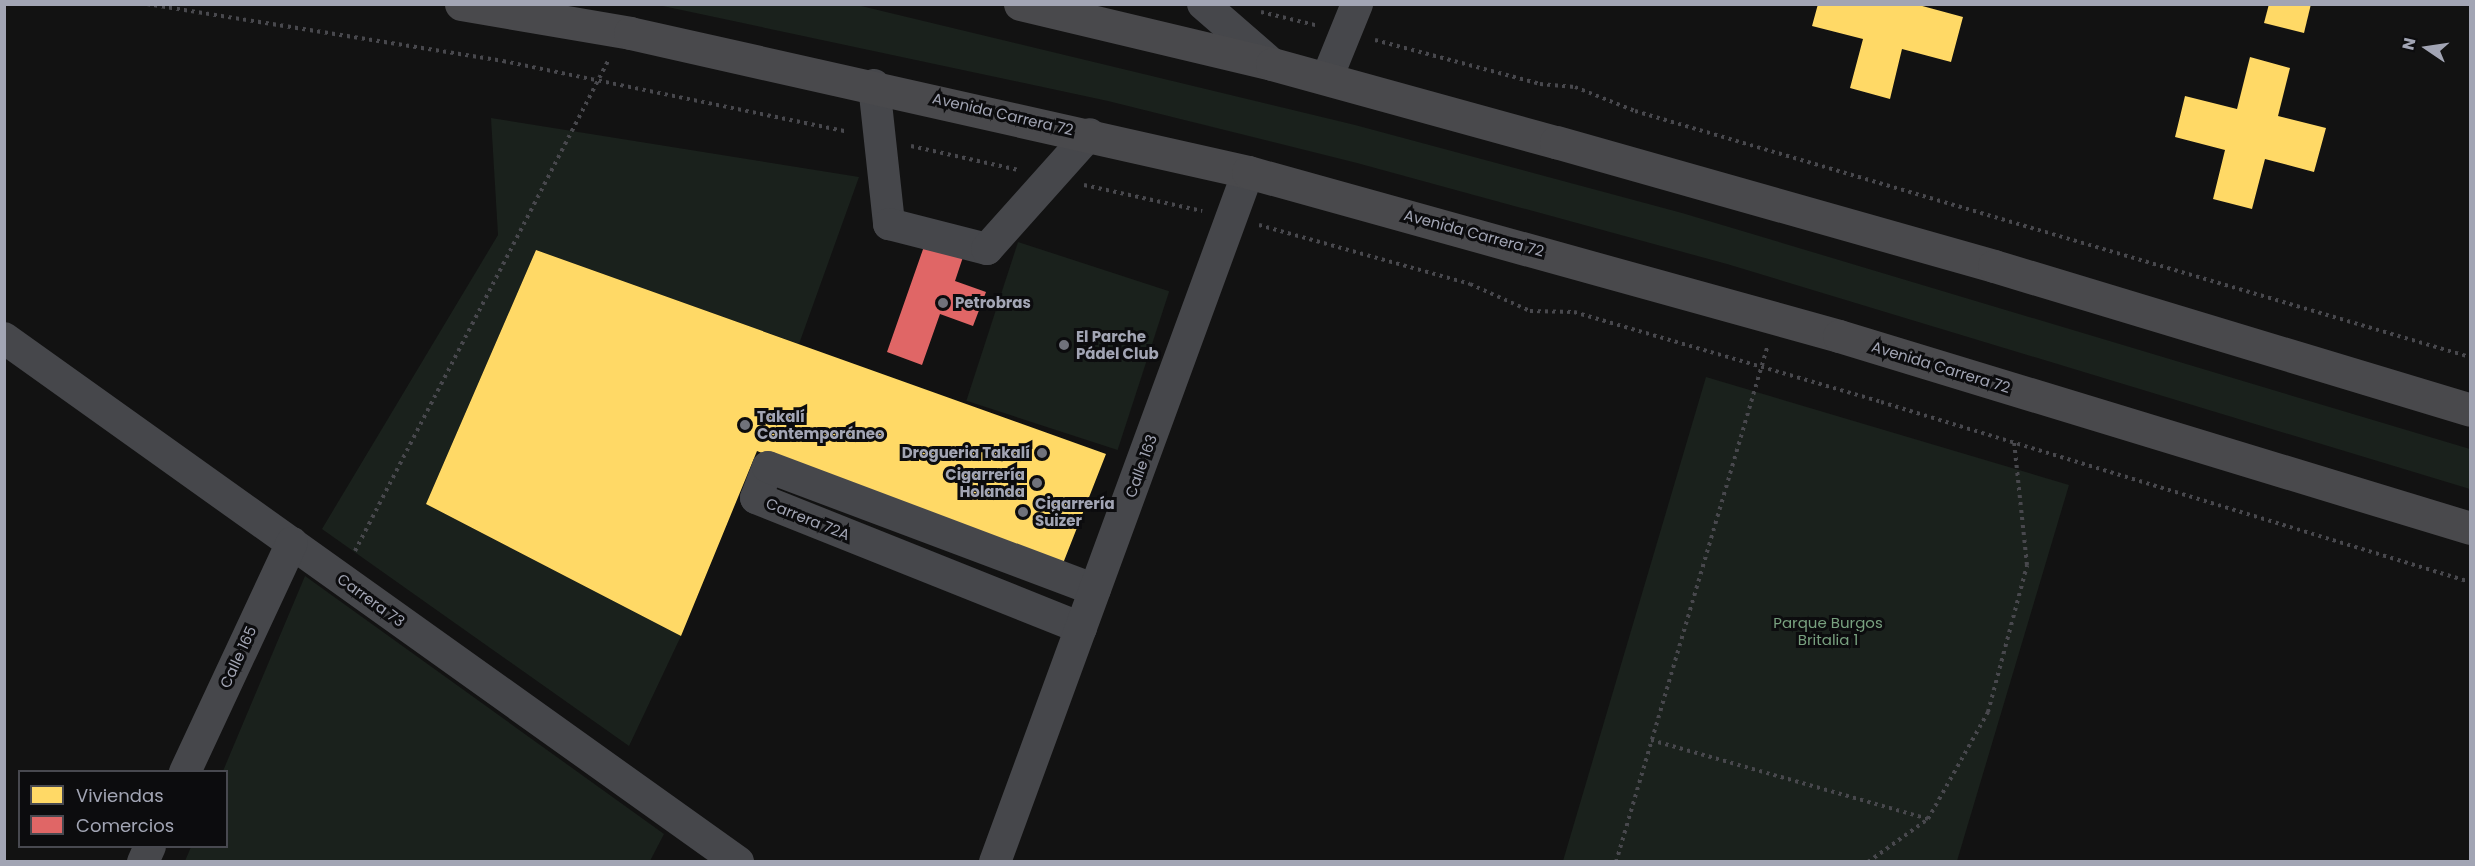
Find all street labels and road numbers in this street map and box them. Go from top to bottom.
street label: Avenida Carrera 72 [931,89,1075,139]
street label: Avenida Carrera 72 [1402,206,1546,260]
street label: Avenida Carrera 72 [1869,337,2013,397]
street label: Calle 163 [1121,432,1161,500]
street label: Carrera 72A [763,494,853,544]
street label: Carrera 73 [334,570,408,630]
street label: Calle 165 [216,623,260,691]

